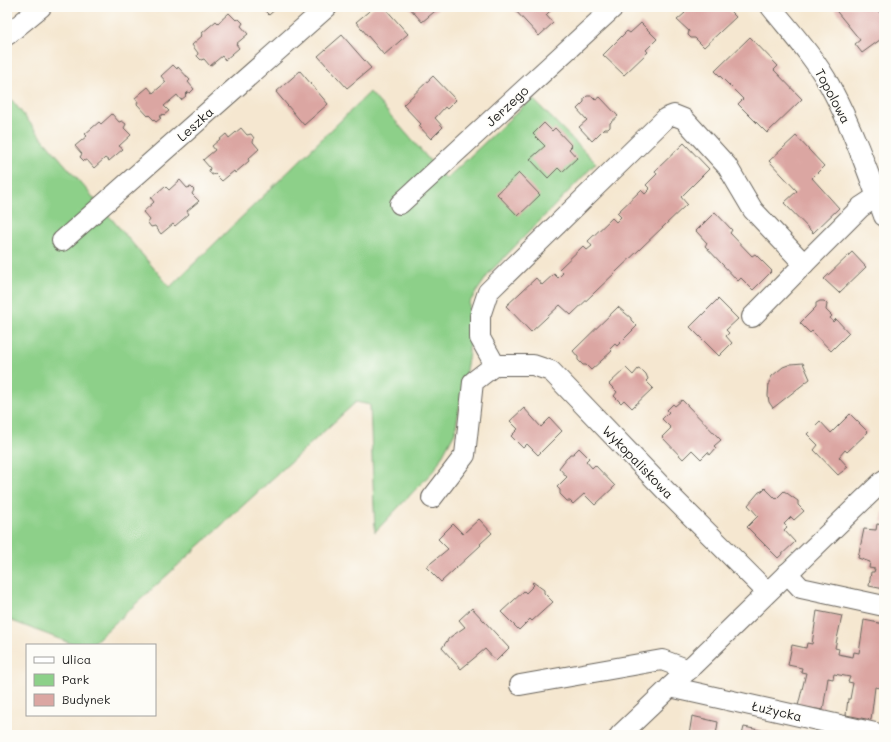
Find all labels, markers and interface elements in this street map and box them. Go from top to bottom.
street label: Topolowa [812,65,855,126]
street label: Jerzego [482,81,532,130]
street label: Leszka [173,103,216,144]
street label: Wykopaliskowa [599,421,678,502]
legend [26,644,156,716]
text: Ulica [62,651,91,667]
text: Park [62,671,89,687]
text: Budynek [62,691,110,707]
street label: Łużycka [751,697,804,724]

